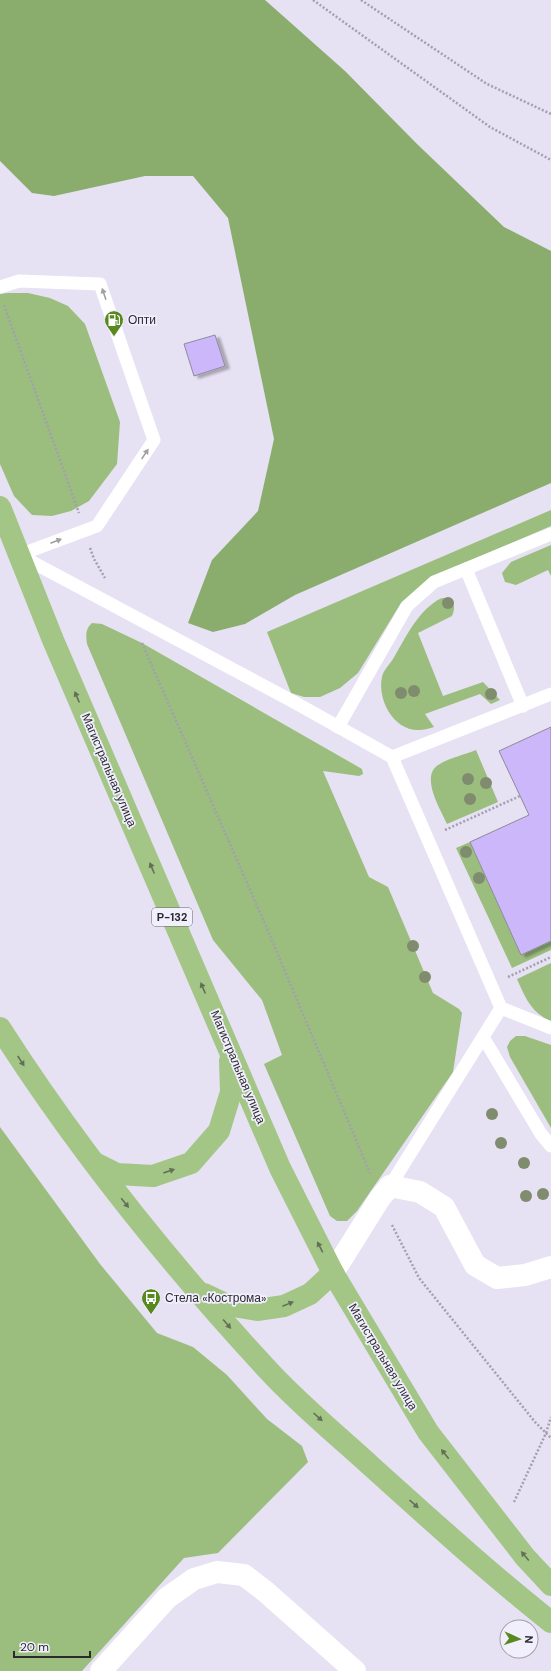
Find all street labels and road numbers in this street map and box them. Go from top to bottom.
street label: Магистральная улица [78,711,140,830]
road number: Р-132 [152,908,192,926]
street label: Магистральная улица [207,1008,269,1127]
street label: Магистральная улица [345,1301,421,1414]

